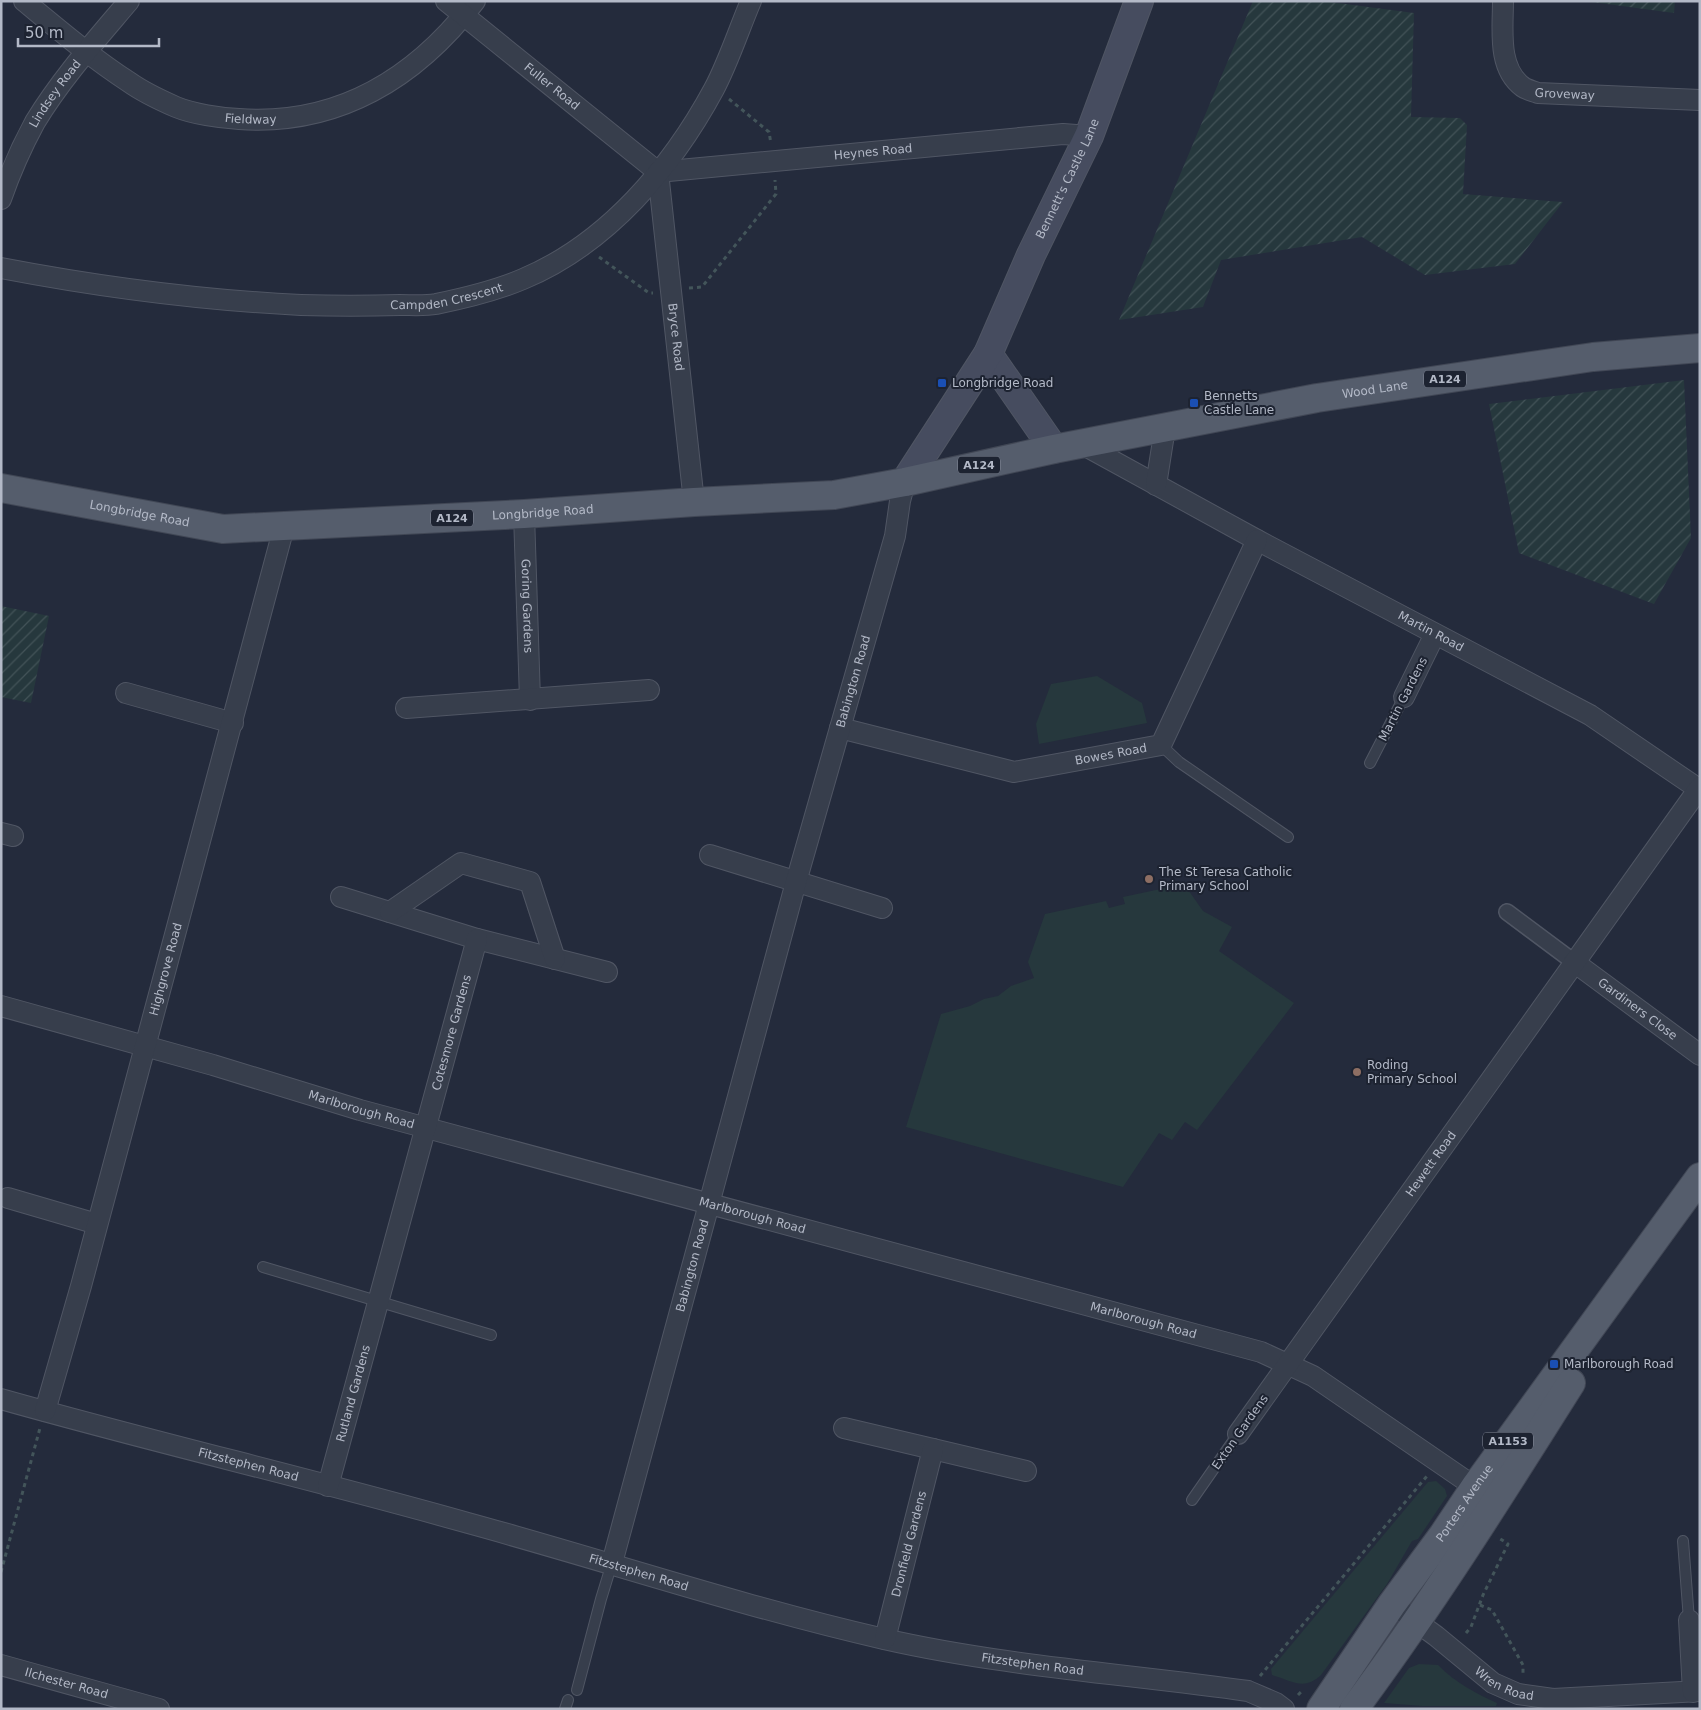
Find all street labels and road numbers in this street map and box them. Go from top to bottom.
street label: Lindsey Road [26,57,84,130]
street label: Fuller Road [521,60,582,113]
street label: Groveway [1534,86,1595,102]
street label: Fieldway [224,111,277,127]
street label: Bennett's Castle Lane [1033,117,1102,241]
street label: Heynes Road [833,141,913,162]
street label: Campden Crescent [390,280,505,312]
street label: Bryce Road [665,302,687,372]
road number: A124 [1424,370,1466,388]
street label: Wood Lane [1341,378,1409,401]
road number: A124 [958,456,1000,474]
street label: Longbridge Road [88,497,191,530]
street label: Longbridge Road [492,502,594,523]
road number: A124 [431,509,473,526]
street label: Goring Gardens [518,559,535,653]
street label: Martin Road [1396,608,1466,654]
street label: Babington Road [834,634,873,729]
street label: Martin Gardens [1376,655,1430,743]
street label: Bowes Road [1074,741,1148,768]
street label: Highgrove Road [147,921,185,1017]
street label: Cotesmore Gardens [429,973,474,1092]
street label: Gardiners Close [1595,975,1680,1043]
street label: Marlborough Road [307,1088,416,1131]
street label: Hewett Road [1403,1128,1459,1199]
street label: Marlborough Road [697,1194,807,1236]
street label: Babington Road [673,1218,712,1314]
street label: Marlborough Road [1089,1299,1198,1341]
street label: Rutland Gardens [333,1343,373,1444]
street label: Exton Gardens [1209,1392,1271,1472]
road number: A1153 [1483,1432,1533,1450]
street label: Fitzstephen Road [197,1445,300,1484]
street label: Porters Avenue [1433,1462,1496,1545]
street label: Dronfield Gardens [889,1489,929,1599]
street label: Fitzstephen Road [587,1551,690,1594]
street label: Fitzstephen Road [981,1650,1085,1678]
street label: Wren Road [1472,1664,1535,1703]
street label: Ilchester Road [23,1665,110,1701]

